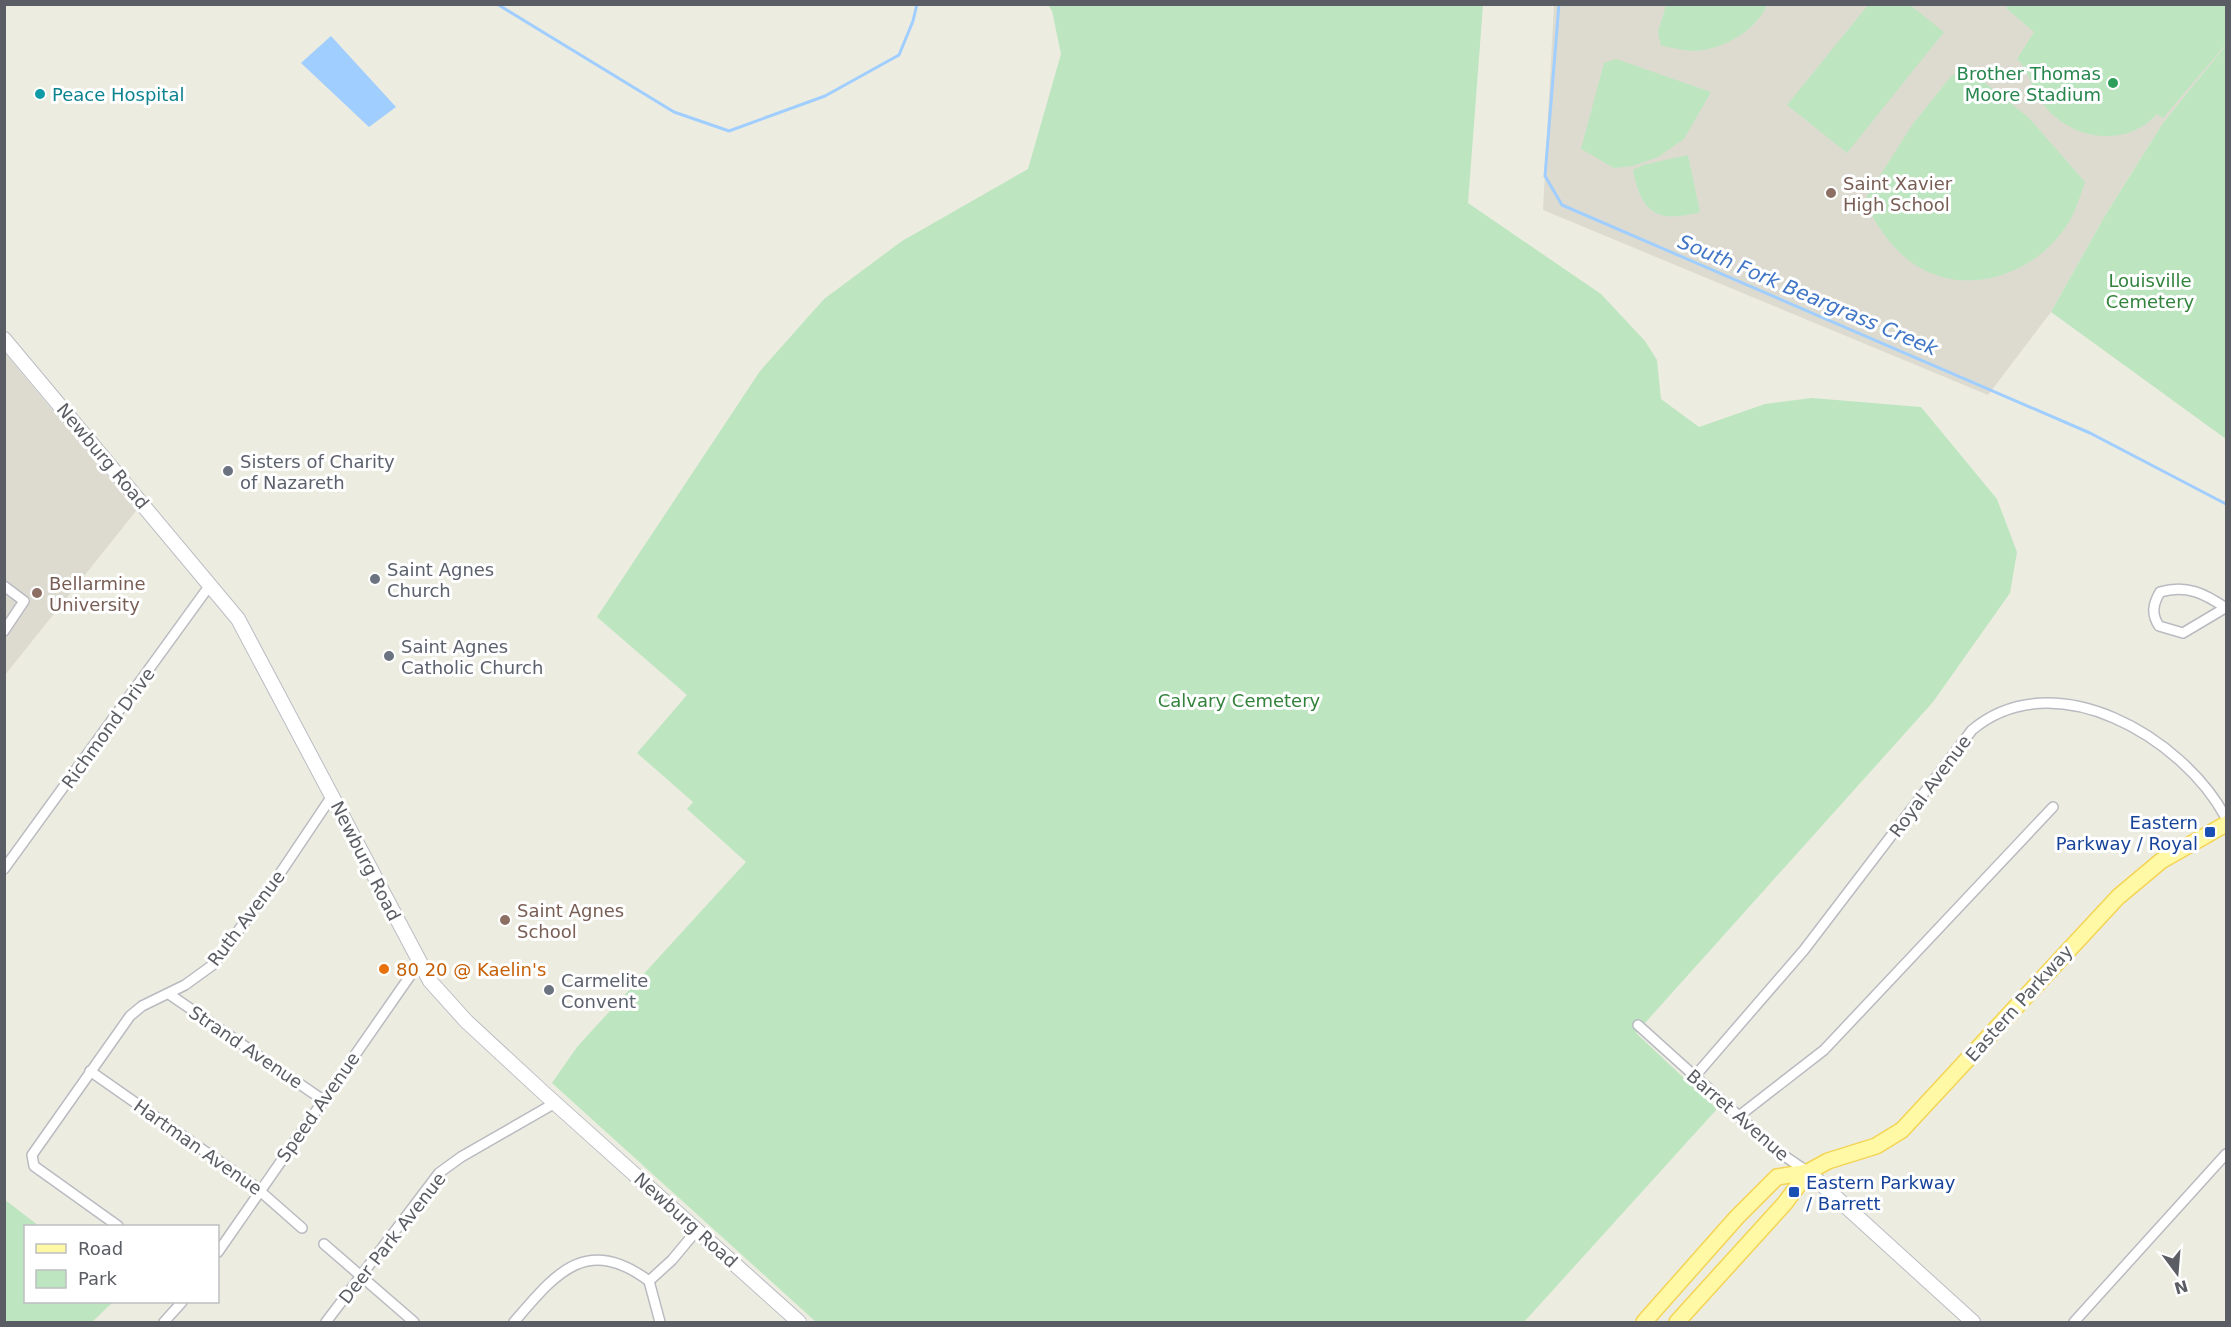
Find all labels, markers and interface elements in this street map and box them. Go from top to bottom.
place label: Brother Thomas Moore Stadium [1957,63,2101,105]
marker: Brother Thomas Moore Stadium [2106,76,2120,90]
place label: Peace Hospital [52,84,184,105]
marker: Peace Hospital [33,87,47,101]
place label: Saint Xavier High School [1843,173,1953,215]
marker: Saint Xavier High School [1824,186,1838,200]
water label: South Fork Beargrass Creek [1675,229,1943,361]
park label: Louisville Cemetery [2106,270,2195,312]
street label: Newburg Road [53,399,153,513]
place label: Sisters of Charity of Nazareth [240,451,395,493]
marker: Sisters of Charity of Nazareth [221,464,235,478]
place label: Saint Agnes Church [387,559,494,601]
marker: Saint Agnes Church [368,572,382,586]
place label: Bellarmine University [49,573,146,615]
marker: Bellarmine University [30,586,44,600]
place label: Saint Agnes Catholic Church [401,636,543,678]
marker: Saint Agnes Catholic Church [382,649,396,663]
street label: Richmond Drive [57,664,159,792]
park label: Calvary Cemetery [1158,690,1321,711]
street label: Royal Avenue [1885,731,1975,841]
street label: Newburg Road [327,798,405,924]
place label: Eastern Parkway / Royal [2056,812,2198,854]
marker: Eastern Parkway / Royal [2203,825,2217,839]
street label: Ruth Avenue [203,866,289,970]
place label: Saint Agnes School [517,900,624,942]
marker: Saint Agnes School [498,913,512,927]
street label: Eastern Parkway [1961,940,2077,1066]
place label: 80 20 @ Kaelin's [396,959,546,980]
marker: 80 20 @ Kaelin's [377,962,391,976]
place label: Carmelite Convent [561,970,648,1012]
marker: Carmelite Convent [542,983,556,997]
street label: Strand Avenue [185,1001,307,1093]
street label: Speed Avenue [272,1048,364,1166]
street label: Barret Avenue [1683,1065,1793,1165]
street label: Hartman Avenue [130,1095,266,1199]
street label: Deer Park Avenue [334,1168,450,1308]
street label: Newburg Road [630,1168,742,1272]
place label: Eastern Parkway / Barrett [1806,1172,1956,1214]
marker: Eastern Parkway / Barrett [1787,1185,1801,1199]
legend [24,1225,219,1303]
text: Road [78,1238,123,1259]
north arrow [2147,1243,2207,1303]
text: Park [78,1268,117,1289]
text: N [2172,1276,2190,1298]

